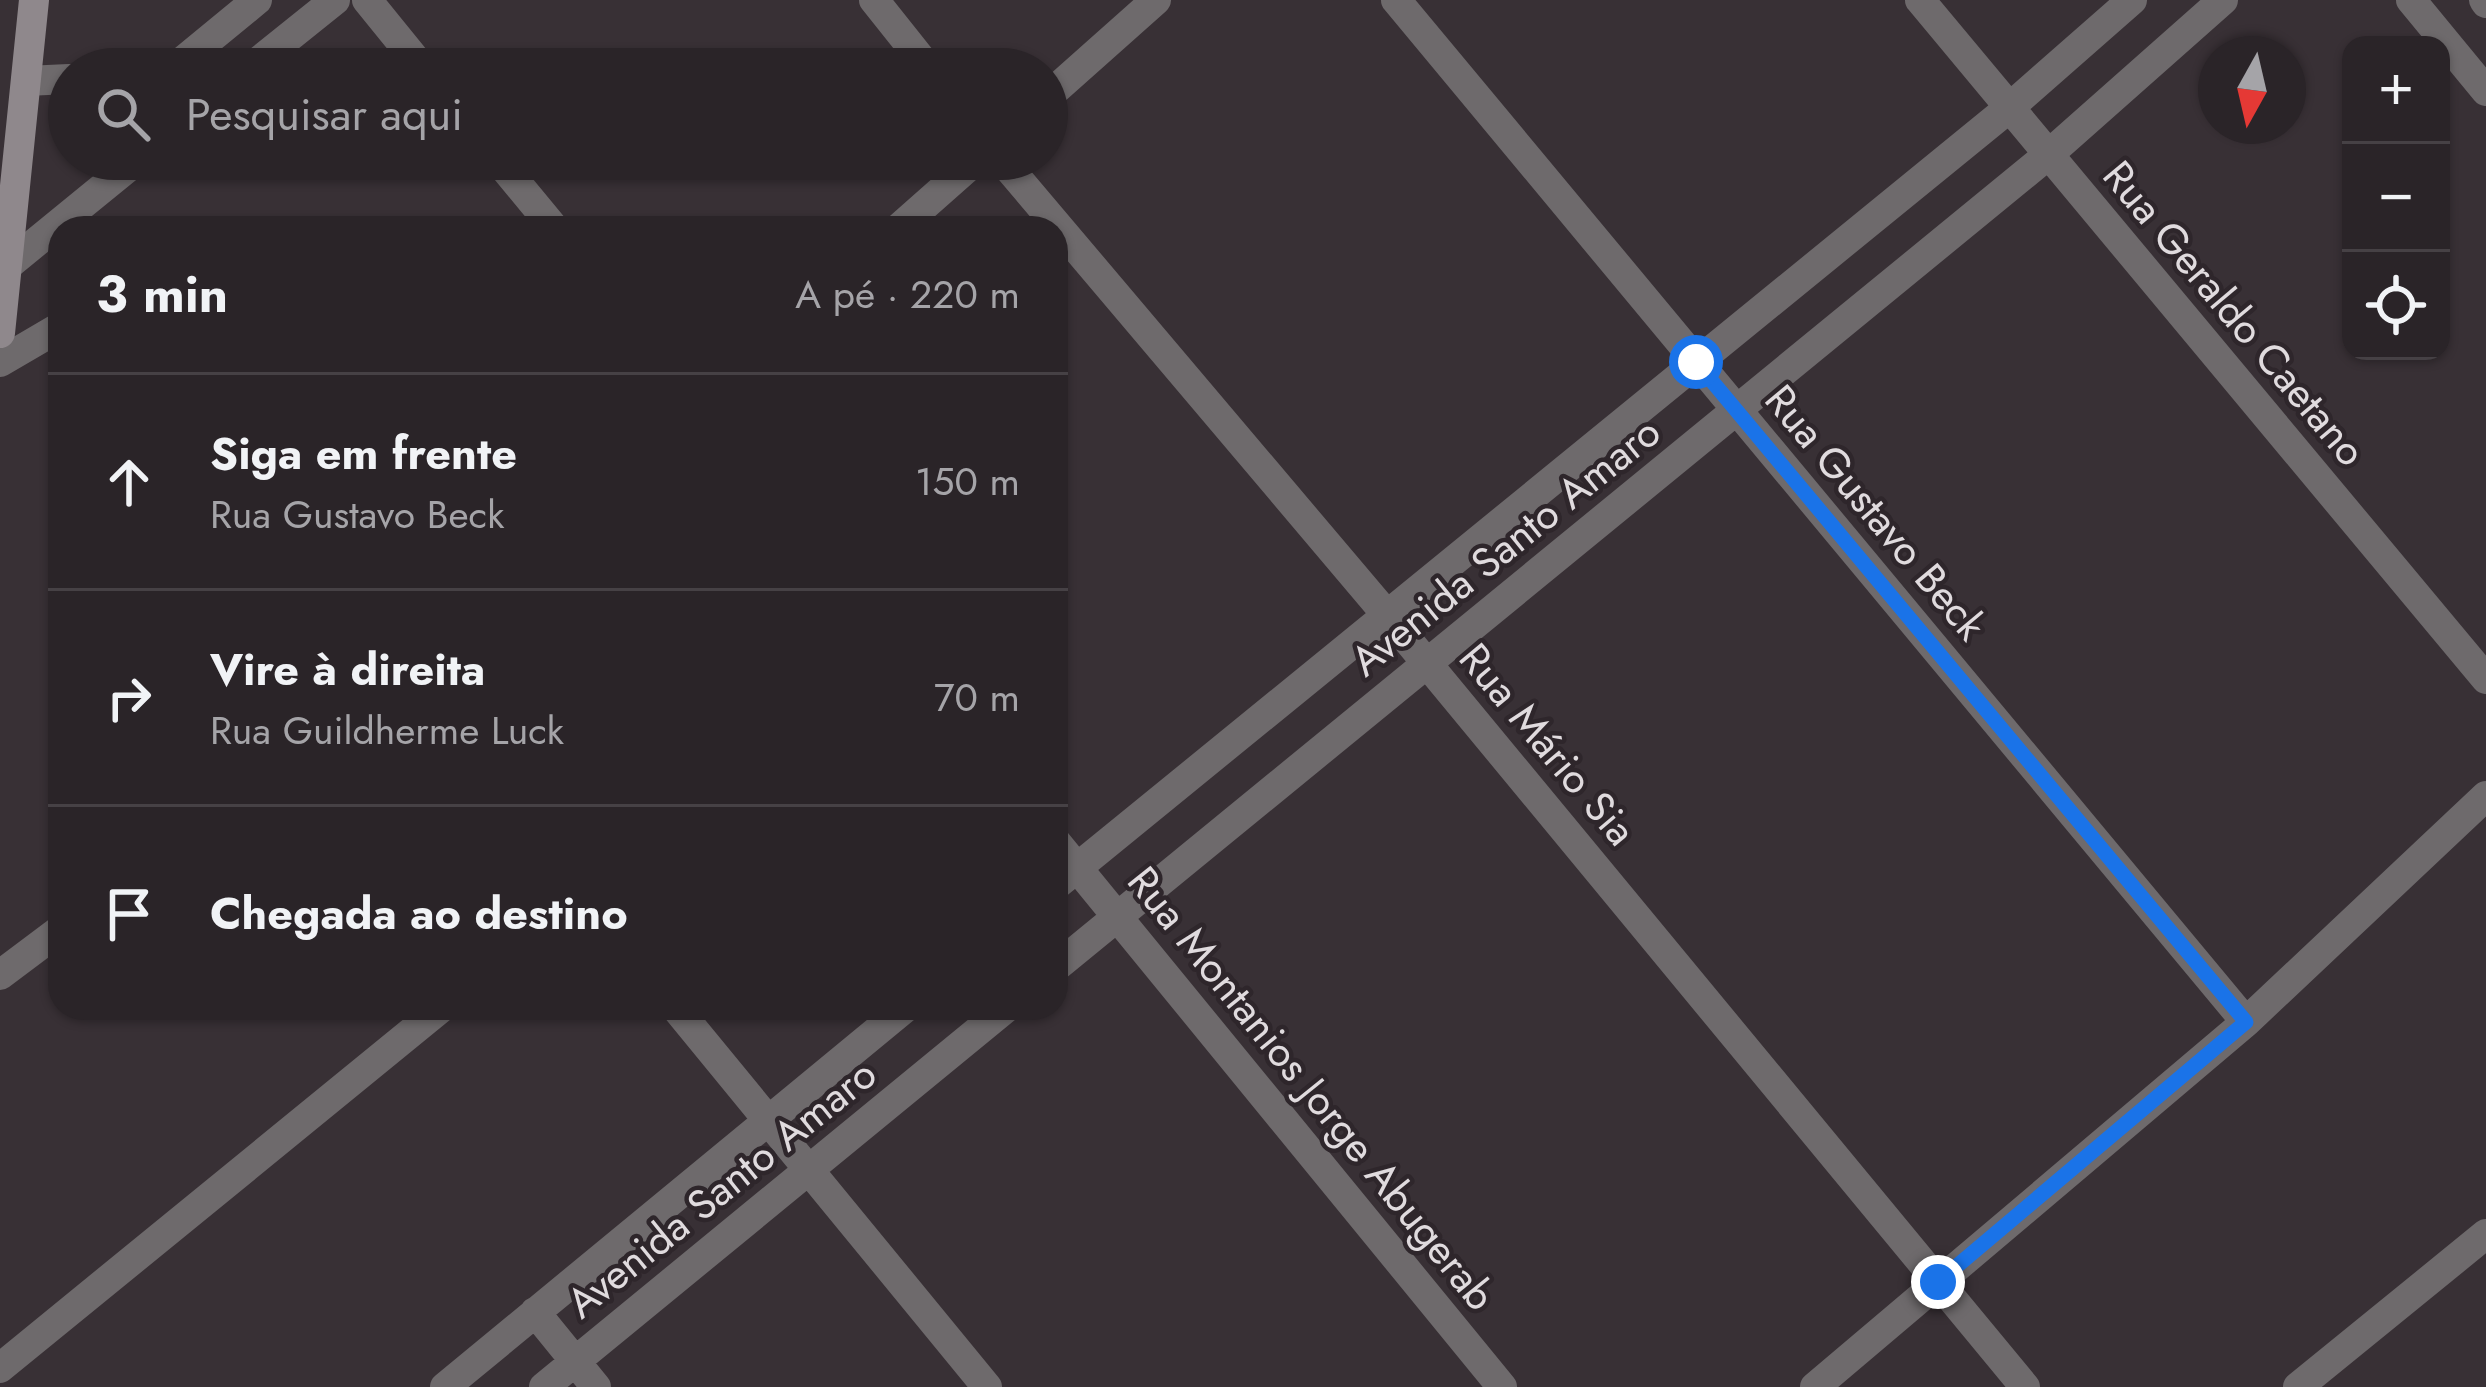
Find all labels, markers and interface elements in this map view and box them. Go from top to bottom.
north arrow [2198,36,2306,144]
map controls [2342,36,2450,360]
button: + [2342,36,2450,144]
search box [48,48,1068,180]
icon: search [90,81,156,147]
text: Pesquisar aqui [186,82,463,147]
button: − [2342,144,2450,252]
street label: Rua Geraldo Caetano [2088,147,2381,479]
button: locate [2342,252,2450,360]
text: 3 min [96,257,228,331]
text: A pé · 220 m [795,266,1020,323]
route start [1669,335,1723,389]
street label: Rua Gustavo Beck [1750,371,2001,654]
street label: Avenida Santo Amaro [1337,402,1673,691]
text: Siga em frente [210,421,517,486]
icon: ahead [96,449,162,515]
text: 150 m [915,453,1020,510]
text: Rua Gustavo Beck [210,486,504,543]
street label: Rua Mário Sia [1445,630,1651,859]
text: Vire à direita [210,637,485,702]
icon: right [96,665,162,731]
text: 70 m [934,669,1020,726]
text: Rua Guildherme Luck [210,702,564,759]
street label: Rua Montanios Jorge Abugerab [1113,853,1510,1324]
icon: arrive [96,881,162,947]
text: Chegada ao destino [210,881,628,946]
street label: Avenida Santo Amaro [553,1044,889,1333]
route end [1911,1255,1965,1309]

